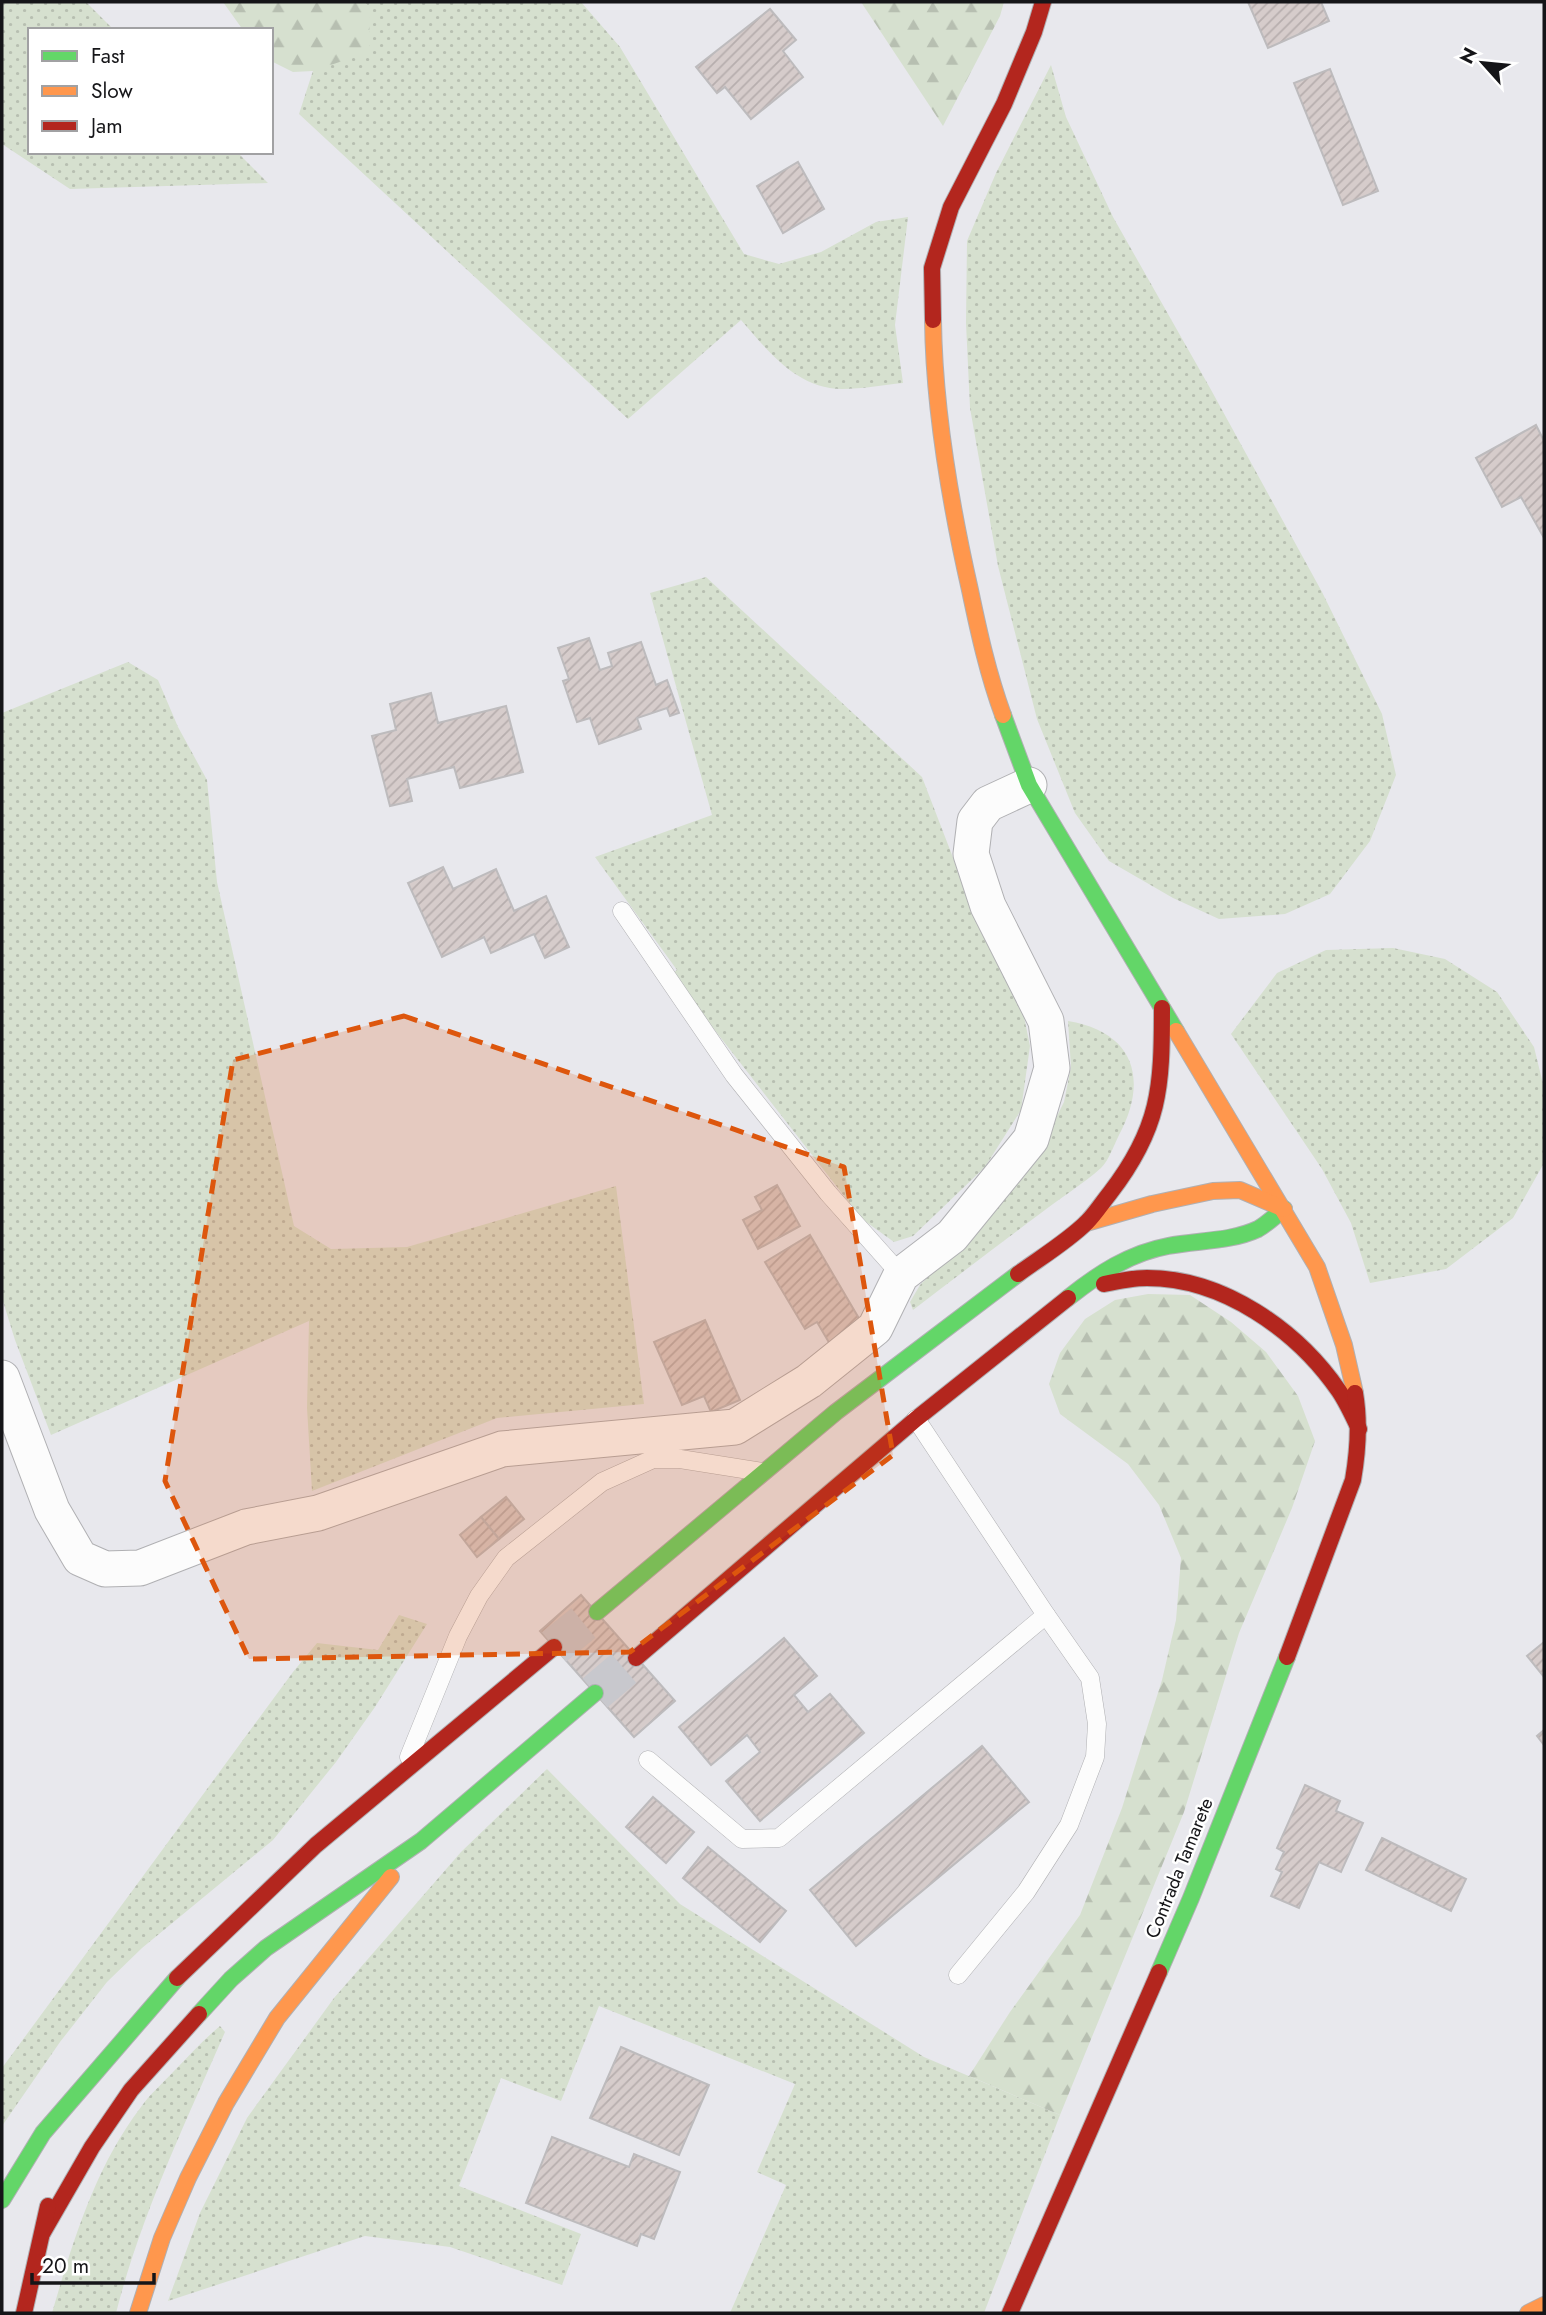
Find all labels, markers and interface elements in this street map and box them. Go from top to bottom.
legend [28,28,273,154]
north arrow [1448,28,1518,98]
text: Fast [91,41,124,71]
text: N [1453,43,1484,68]
text: Slow [91,76,133,106]
text: Jam [88,111,123,141]
street label: Contrada Tamarete [1138,1793,1220,1942]
scale bar [32,2242,154,2286]
text: 20 m [42,2251,89,2281]

